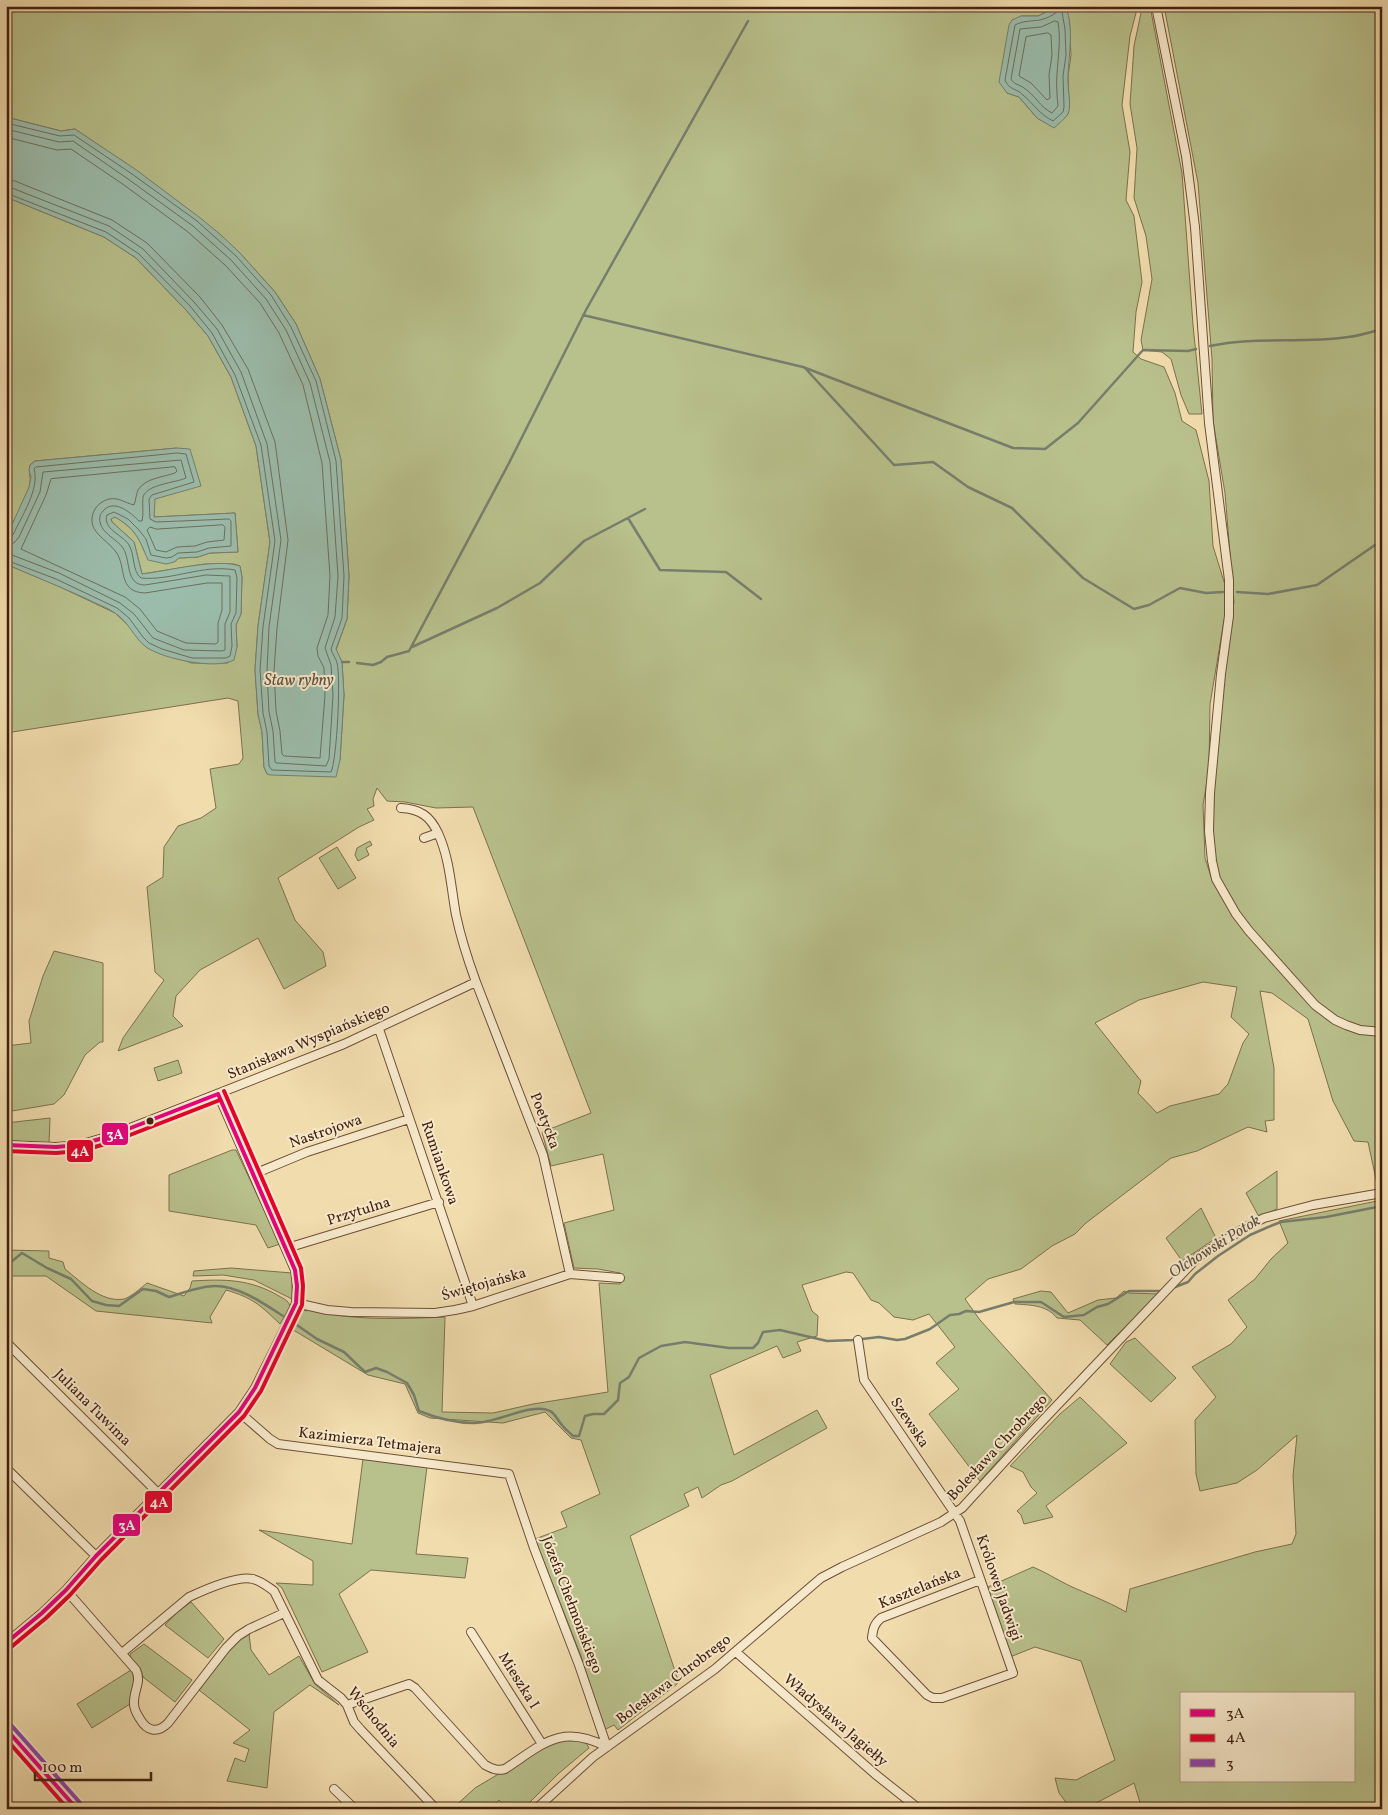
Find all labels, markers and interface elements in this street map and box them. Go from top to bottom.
water label: Staw rybny [264,670,334,692]
street label: Stanisława Wyspiańskiego [225,998,393,1086]
street label: Poetycka [524,1090,564,1152]
street label: Nastrojowa [287,1110,365,1154]
unlabelled marker [145,1116,155,1126]
street label: Rumiankowa [415,1118,463,1208]
line badge: 3A [101,1122,129,1146]
text: 3A [106,1126,124,1145]
line badge: 4A [66,1139,94,1163]
text: 4A [71,1143,89,1162]
street label: Przytulna [325,1192,393,1232]
water label: Olchowski Potok [1165,1210,1266,1284]
street label: Świętojańska [439,1263,529,1307]
street label: Juliana Tuwima [49,1365,135,1451]
street label: Bolesława Chrobrego [943,1390,1053,1506]
street label: Szewska [885,1394,933,1452]
street label: Kazimierza Tetmajera [297,1423,443,1461]
line badge: 4A [144,1490,173,1514]
text: 4A [150,1494,168,1513]
line badge: 3A [112,1513,141,1537]
text: 3A [118,1517,136,1536]
street label: Królowej Jadwigi [970,1532,1026,1644]
street label: Józefa Chełmońskiego [535,1533,607,1677]
street label: Kasztelańska [876,1563,964,1615]
street label: Bolesława Chrobrego [612,1630,736,1730]
street label: Mieszka I [492,1649,544,1713]
street label: Władysława Jagiełły [778,1670,892,1772]
street label: Wschodnia [342,1683,404,1753]
legend [1180,1692,1356,1782]
text: 3A [1226,1704,1245,1725]
text: 4A [1226,1728,1246,1749]
scale bar [35,1750,151,1782]
text: 3 [1226,1754,1234,1775]
text: 100 m [42,1758,82,1779]

